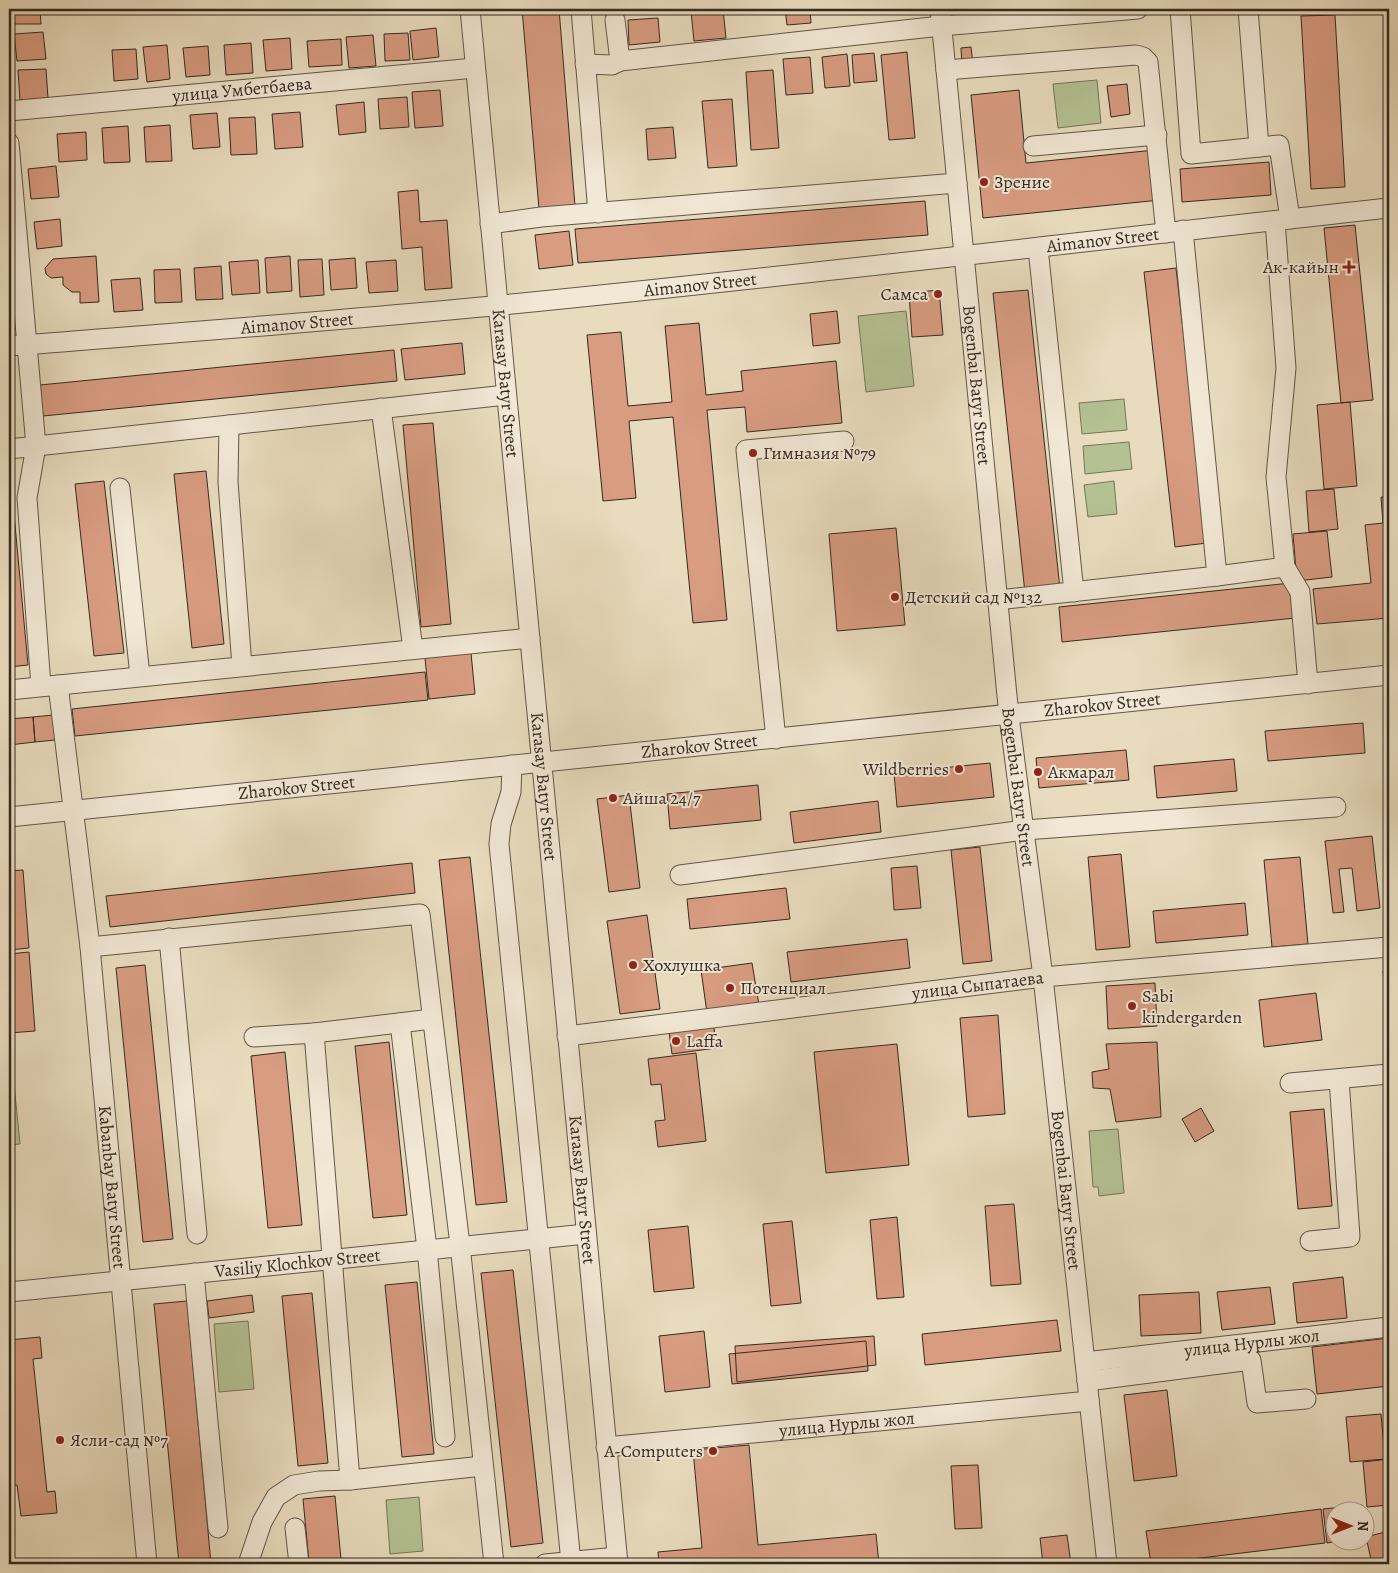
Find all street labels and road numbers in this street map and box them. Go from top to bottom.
street label: улица Умбетбаева [170,71,313,108]
street label: Aimanov Street [1044,222,1160,258]
street label: Aimanov Street [642,267,758,303]
street label: Bogenbai Batyr Street [957,304,996,466]
street label: Aimanov Street [239,307,355,340]
street label: Karasay Batyr Street [487,308,525,459]
street label: Zharokov Street [1043,687,1162,722]
street label: Bogenbai Batyr Street [996,706,1041,868]
street label: Karasay Batyr Street [525,711,563,862]
street label: Zharokov Street [640,728,759,764]
street label: Zharokov Street [237,769,356,805]
street label: улица Сыпатаева [910,965,1046,1005]
street label: Kabanbay Batyr Street [93,1104,132,1270]
street label: Bogenbai Batyr Street [1046,1109,1087,1271]
street label: Karasay Batyr Street [563,1114,601,1265]
street label: Vasiliy Klochkov Street [213,1243,382,1283]
street label: улица Нурлы жол [1182,1323,1321,1363]
street label: улица Нурлы жол [777,1406,916,1443]

